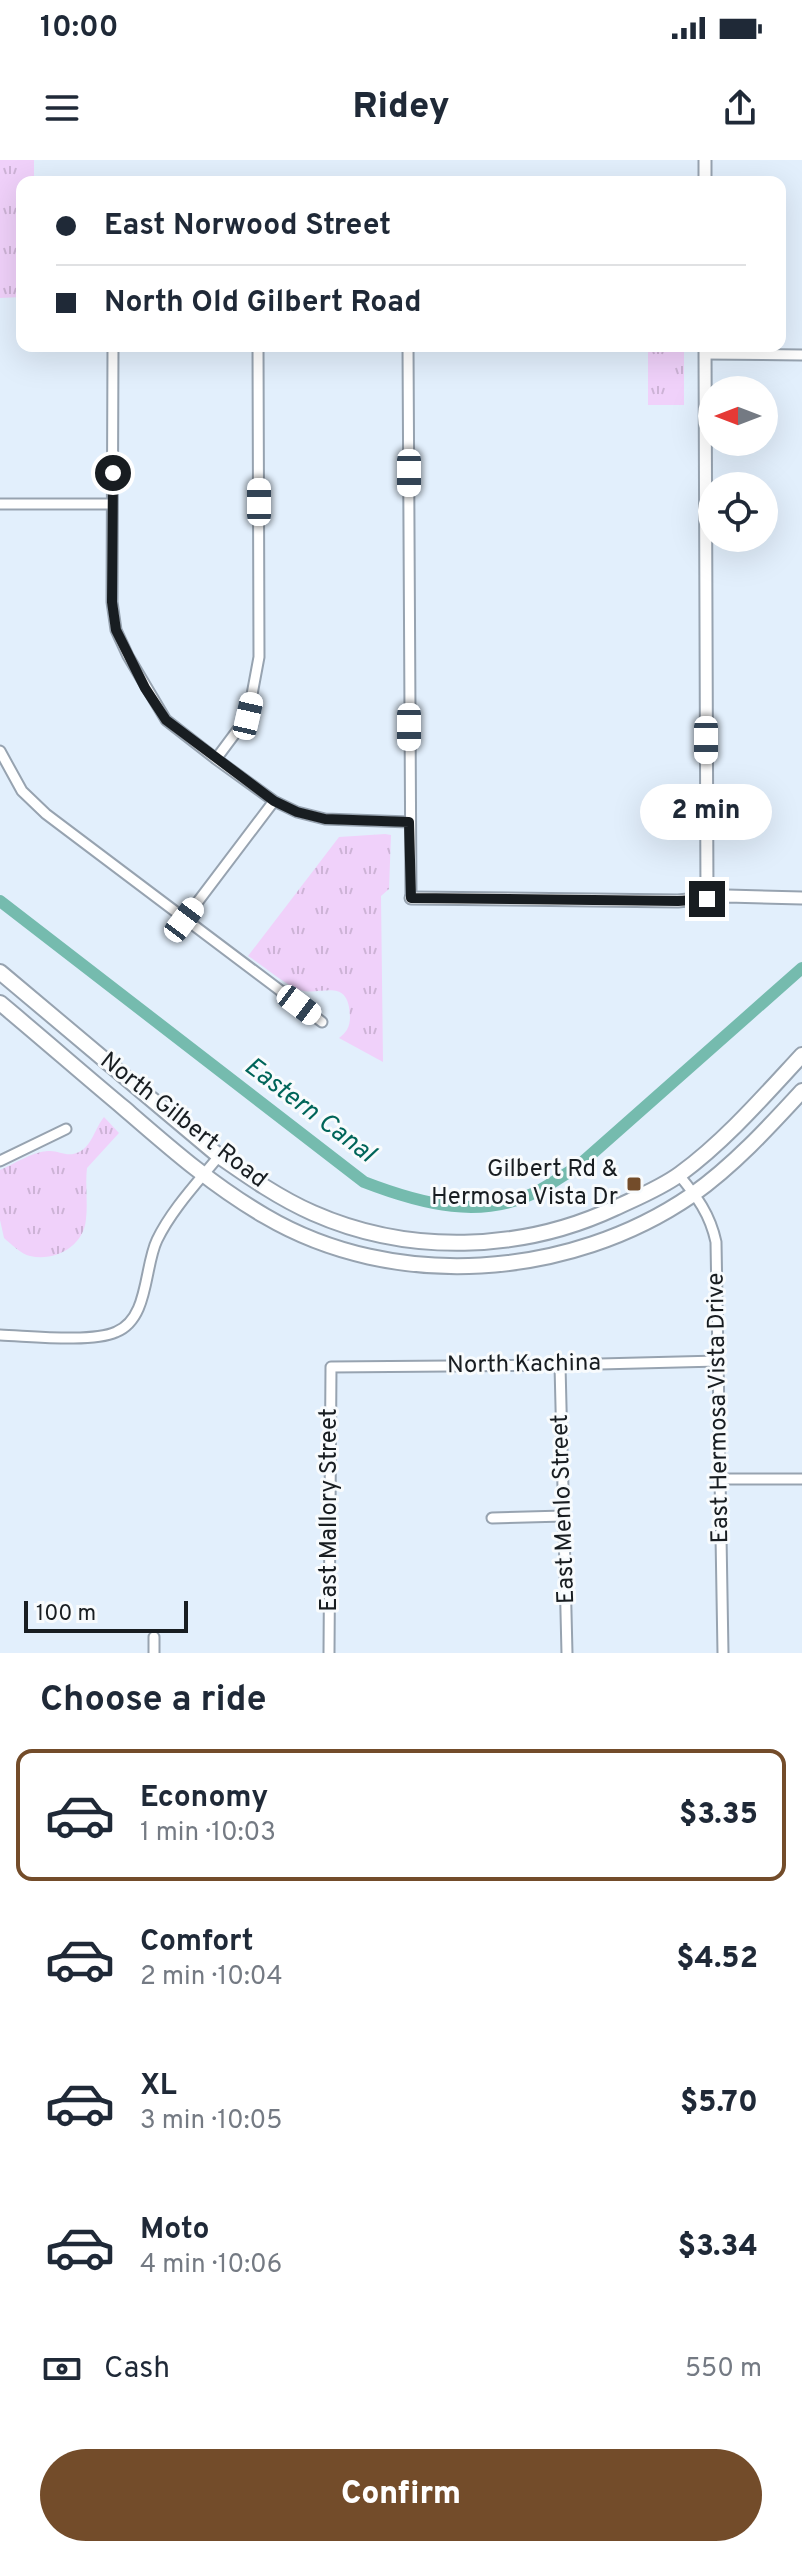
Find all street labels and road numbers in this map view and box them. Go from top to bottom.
street label: North Gilbert Road [94,1046,272,1196]
street label: East Hermosa Vista Drive [702,1272,736,1544]
street label: North Kachina [447,1349,601,1381]
street label: East Mallory Street [315,1408,345,1612]
street label: East Menlo Street [546,1414,582,1604]

